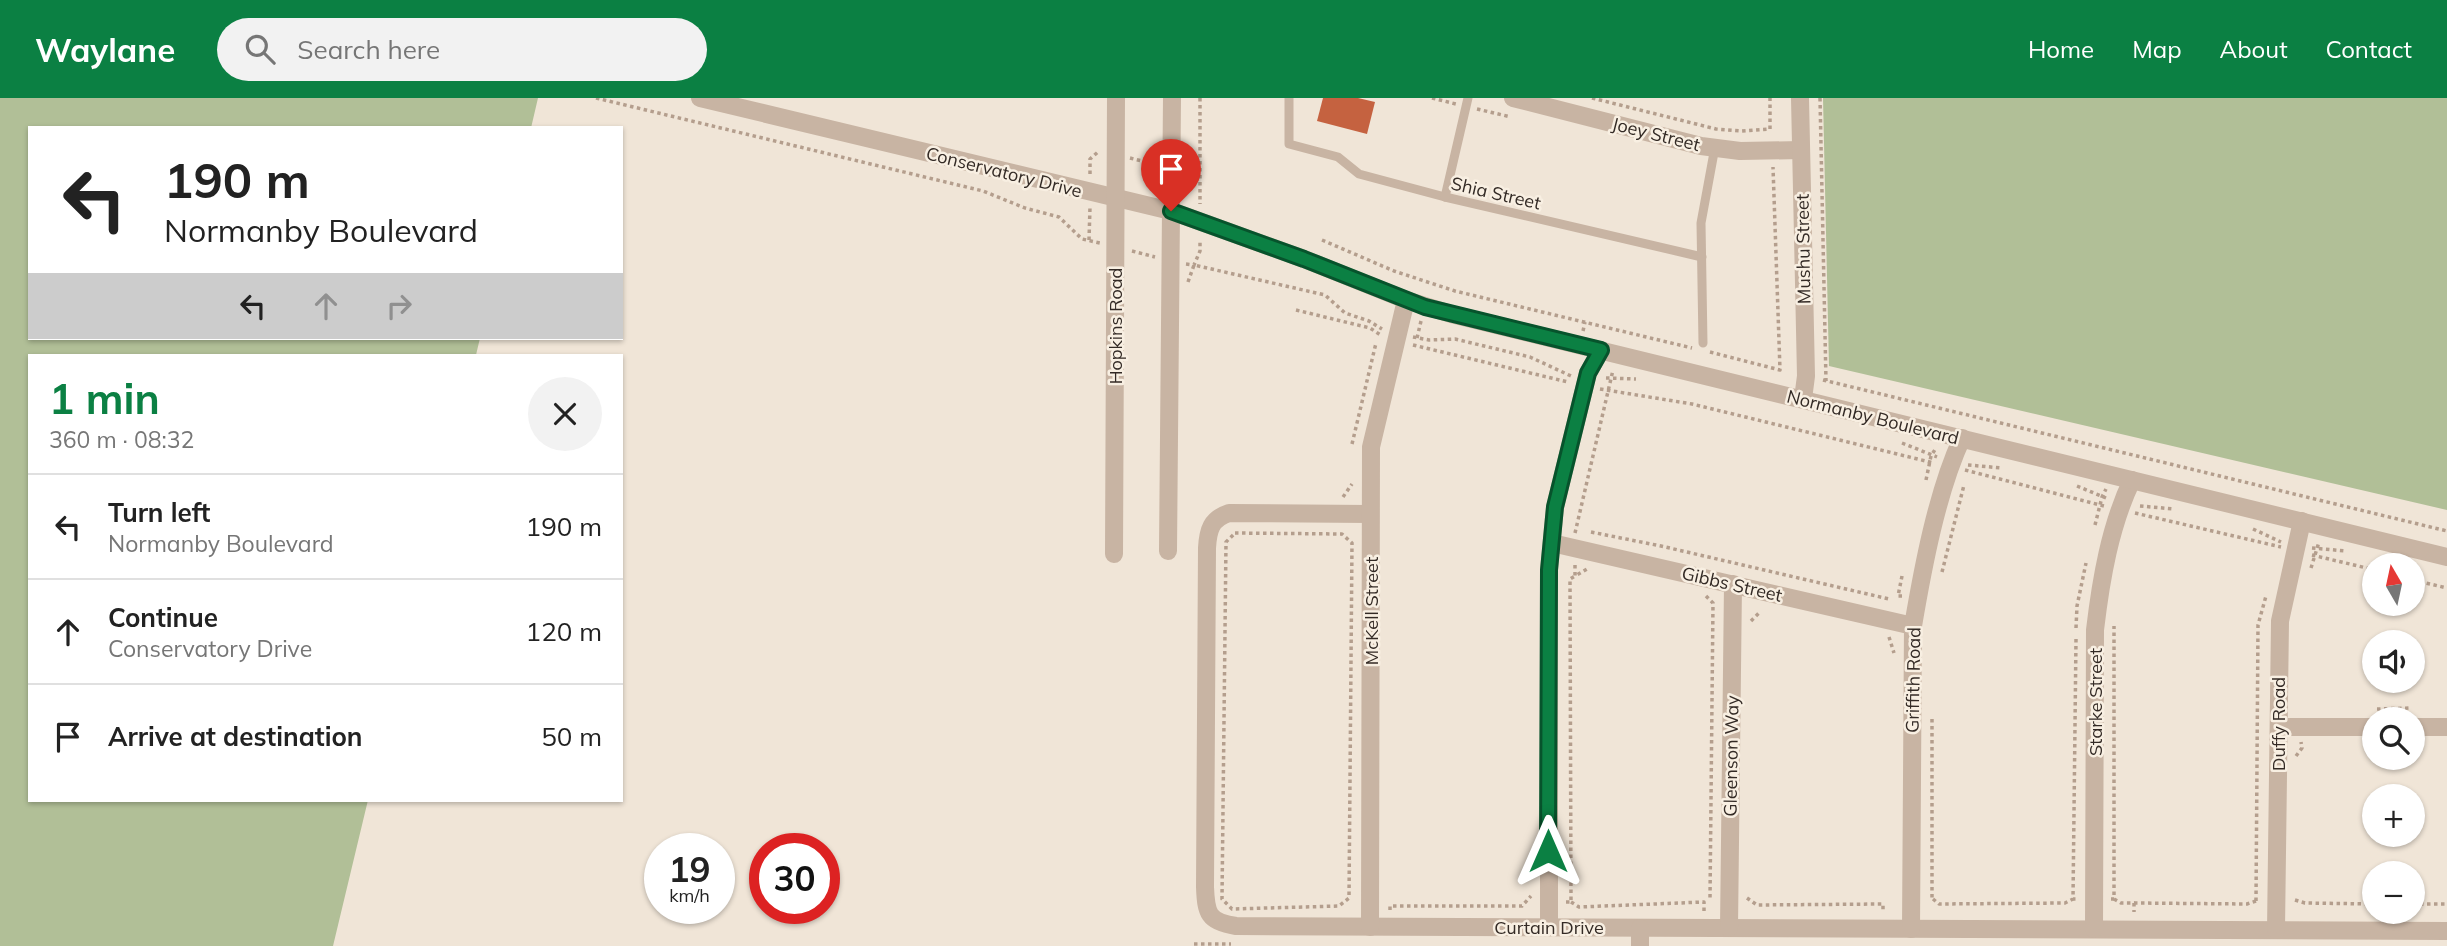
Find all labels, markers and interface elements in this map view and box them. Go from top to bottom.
search box [217,18,707,81]
text: Waylane [35,29,175,70]
icon: search [241,30,279,68]
text: Search here [297,33,440,66]
text: Home [2028,34,2094,64]
text: Map [2132,34,2182,64]
text: About [2220,34,2288,64]
text: Contact [2326,34,2412,64]
street label: Joey Street [1610,112,1702,156]
pin [1141,139,1201,211]
street label: Conservatory Drive [924,142,1084,202]
text: 190 m [164,149,310,210]
icon: arrive [1152,150,1190,188]
icon: left [49,154,140,245]
street label: Shia Street [1449,172,1543,214]
street label: Mushu Street [1791,194,1815,304]
text: Normanby Boulevard [164,210,478,250]
street label: Hopkins Road [1104,268,1127,384]
icon: left [234,287,272,325]
icon: ahead [307,287,345,325]
icon: right [380,287,418,325]
text: 1 min [49,372,160,425]
button: close [528,377,602,451]
street label: Normanby Boulevard [1785,384,1961,450]
text: 360 m · 08:32 [49,425,194,454]
text: Turn left [108,496,210,529]
icon: left [49,508,87,546]
text: 190 m [526,510,602,543]
text: Normanby Boulevard [108,529,334,558]
north arrow [2362,553,2426,616]
map controls [2362,553,2425,924]
street label: McKell Street [1360,557,1383,665]
street label: Gibbs Street [1679,561,1785,607]
text: Continue [108,601,218,634]
icon: ahead [49,613,87,651]
text: 120 m [526,615,602,648]
street label: Griffith Road [1901,627,1925,733]
button: sound [2362,630,2425,693]
text: Conservatory Drive [108,634,312,663]
street label: Starke Street [2084,648,2107,756]
street label: Duffy Road [2267,677,2290,771]
street label: Gleenson Way [1718,695,1744,817]
button: search [2362,707,2425,770]
icon: arrive [49,718,87,756]
text: Arrive at destination [108,720,363,753]
text: 50 m [541,720,602,753]
button: + [2362,784,2425,847]
position arrow [1511,814,1585,888]
speed limit sign: 30 [749,833,840,924]
text: 19 [668,847,711,891]
button: − [2362,861,2425,924]
text: km/h [669,884,710,907]
street label: Curtain Drive [1494,916,1604,939]

